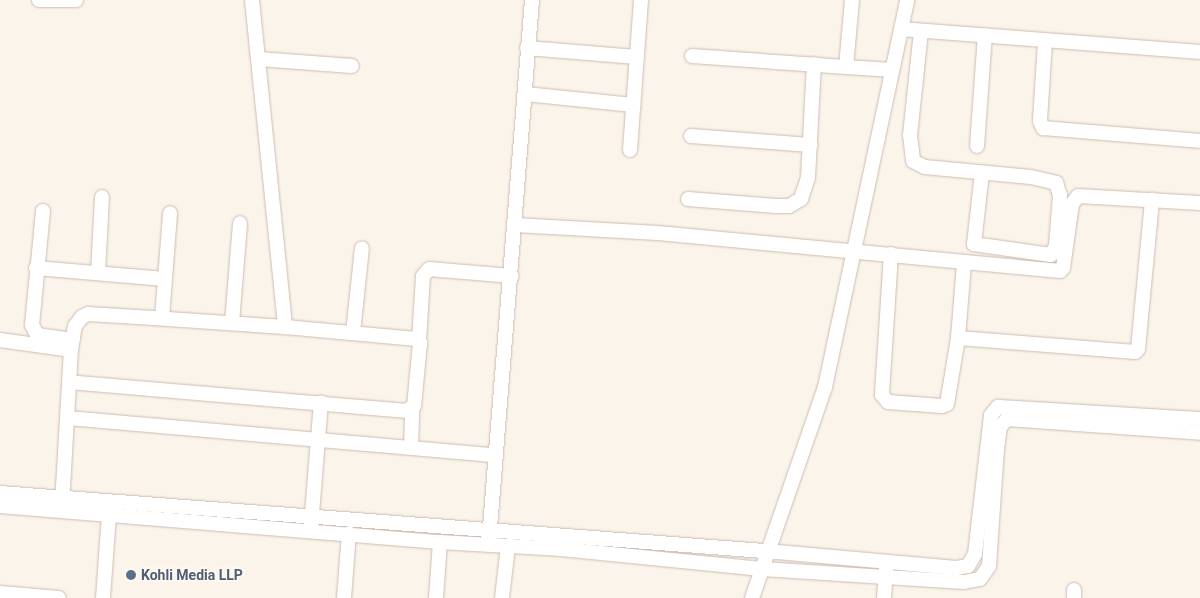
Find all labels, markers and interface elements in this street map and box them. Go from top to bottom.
place label: Kohli Media LLP [141,567,243,583]
marker: Kohli Media LLP [125,569,137,581]

